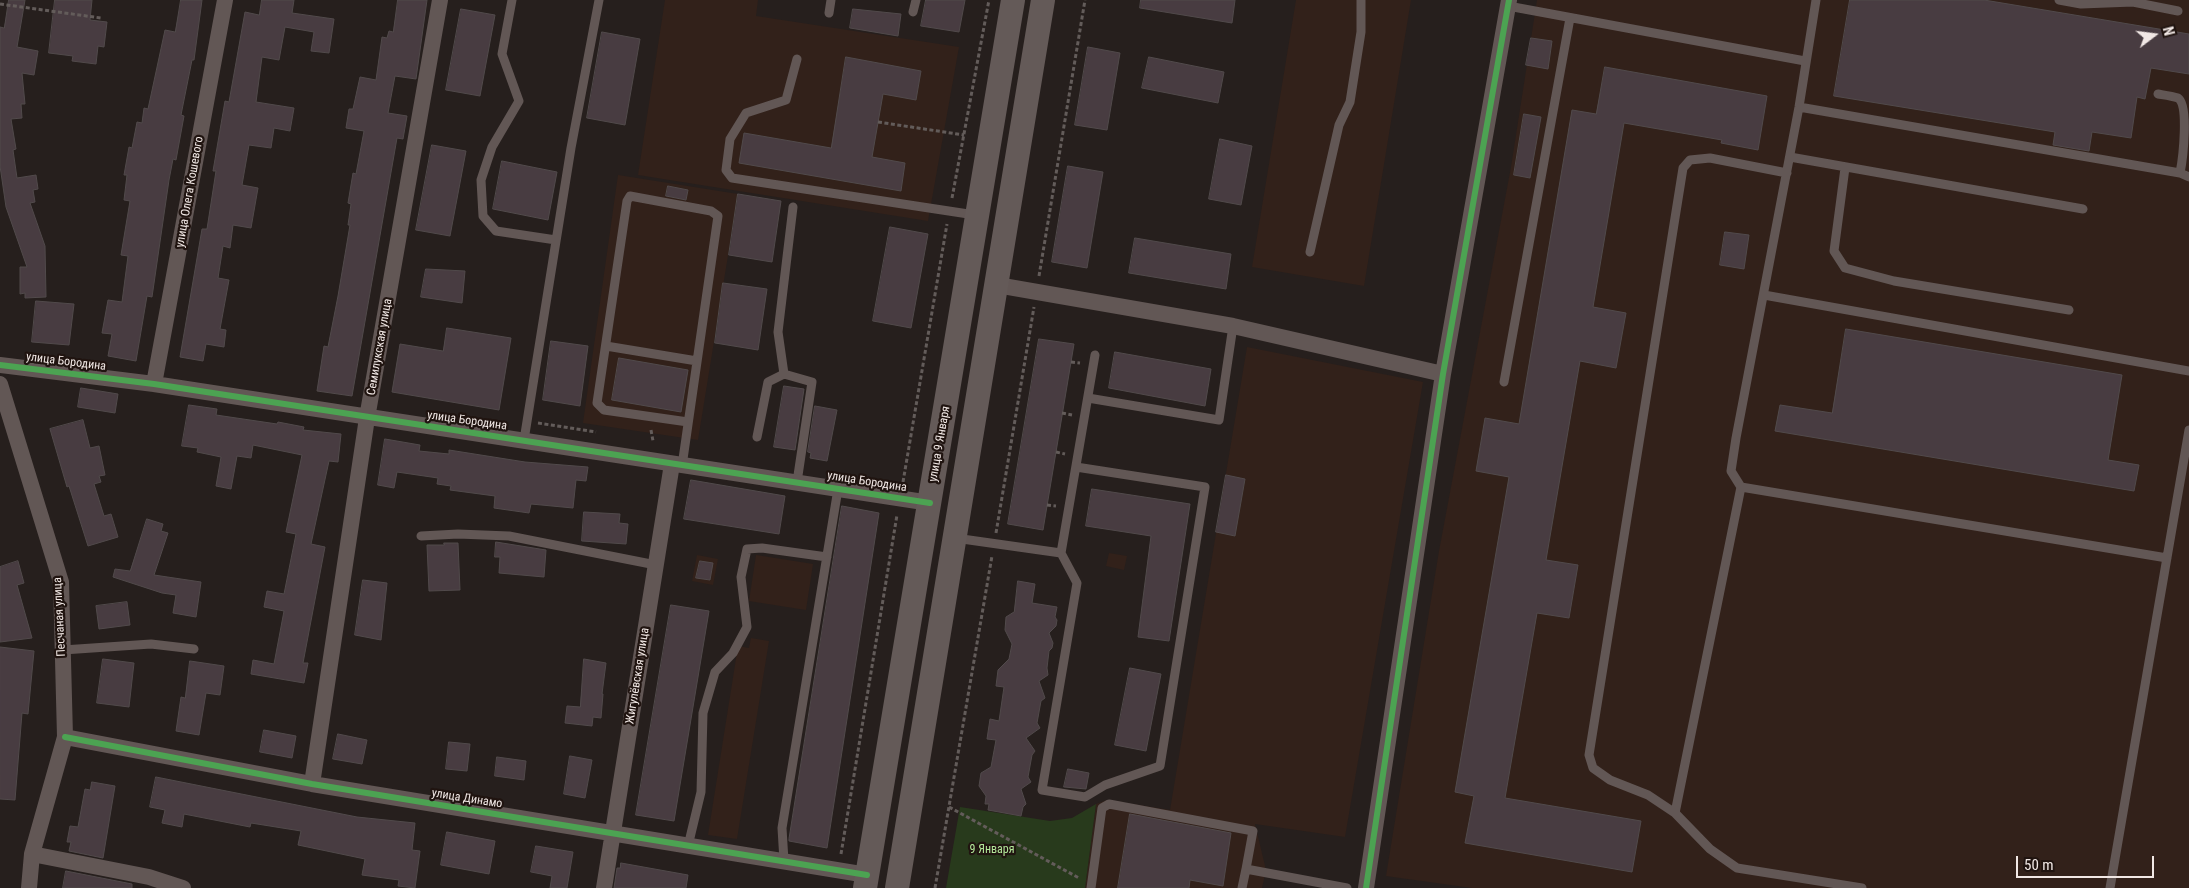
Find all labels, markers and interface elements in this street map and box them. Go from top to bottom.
north arrow [2129,10,2179,60]
text: N [2160,25,2177,37]
street label: улица Олега Кошевого [173,135,207,249]
street label: Семилукская улица [364,298,396,396]
street label: улица Бородина [25,350,107,374]
street label: улица 9 Января [926,405,954,483]
street label: улица Бородина [426,408,508,434]
street label: улица Бородина [826,469,908,495]
street label: Песчаная улица [51,577,69,657]
street label: Жигулёвская улица [623,627,653,725]
street label: улица Динамо [431,786,503,812]
park label: 9 Января [969,843,1015,857]
scale bar [2019,846,2156,878]
text: 50 m [2024,856,2054,874]

